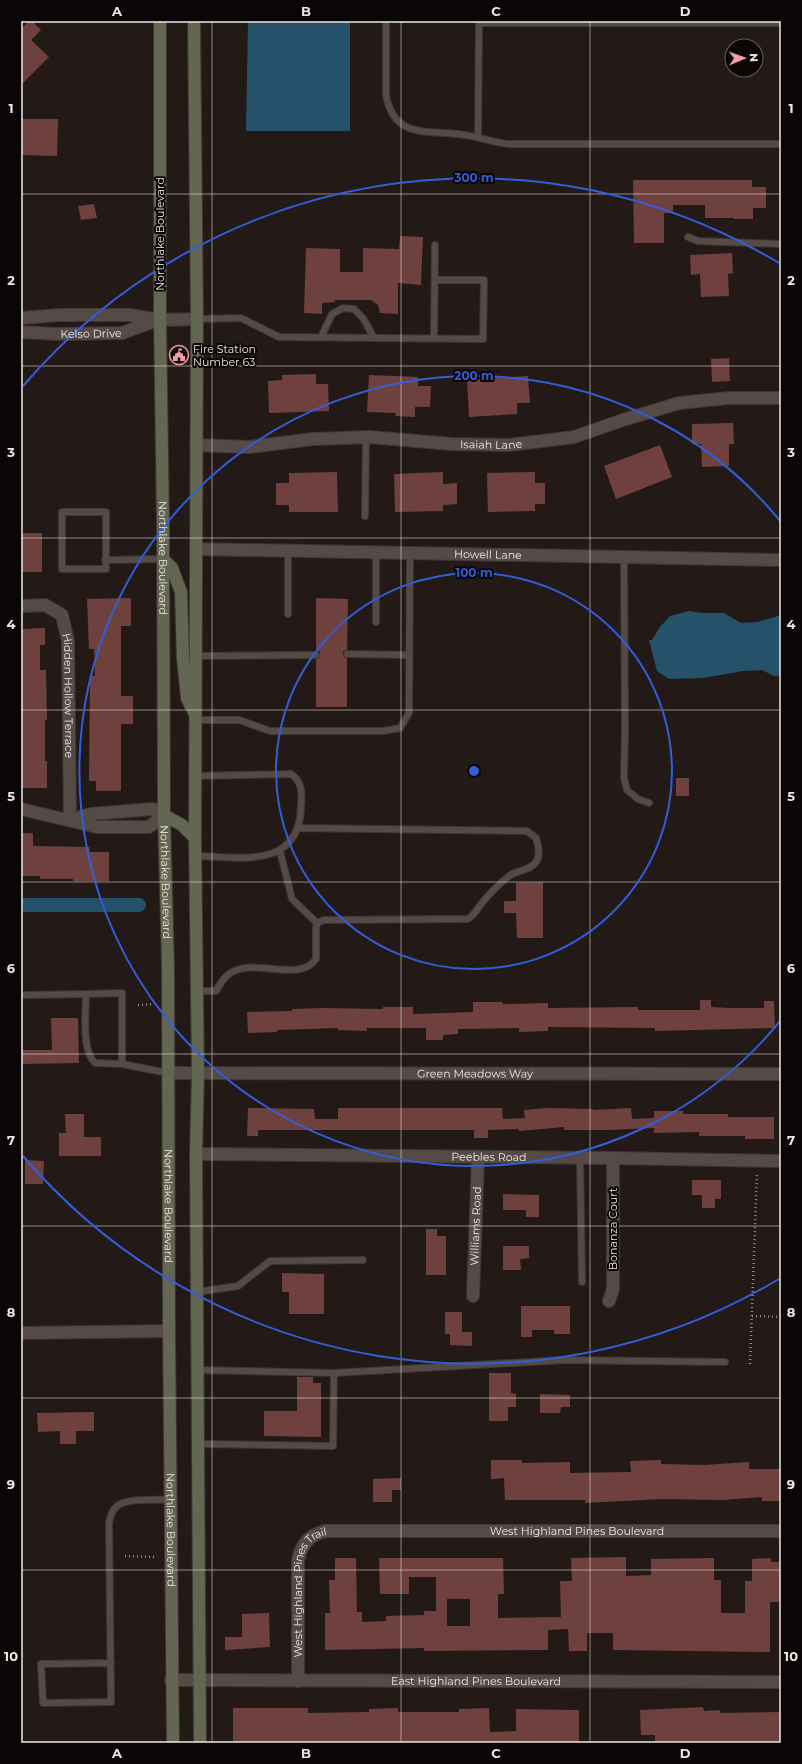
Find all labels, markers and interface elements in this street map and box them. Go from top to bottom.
text: A [111,3,123,19]
text: B [301,3,311,19]
text: C [491,3,501,19]
text: D [680,3,691,19]
north arrow [724,38,764,78]
text: N [747,53,761,62]
text: 1 [8,100,14,116]
text: 1 [788,100,794,116]
text: 300 m [453,170,494,185]
street label: Northlake Boulevard [153,177,167,291]
text: 2 [7,272,15,288]
text: 2 [787,272,795,288]
street label: Kelso Drive [60,326,122,341]
place label: Fire Station Number 63 [193,342,256,369]
public building icon: Fire Station Number 63 [168,344,190,366]
text: 200 m [454,368,494,383]
street label: Isaiah Lane [460,436,523,452]
text: 3 [6,444,15,460]
text: 3 [786,444,795,460]
street label: Northlake Boulevard [156,501,170,615]
street label: Howell Lane [454,547,522,562]
text: 100 m [456,565,492,580]
text: 4 [7,616,16,632]
text: 4 [787,616,796,632]
street label: Hidden Hollow Terrace [59,632,76,758]
centre of rings [467,764,481,778]
text: 5 [7,788,15,804]
text: 5 [787,788,795,804]
street label: Northlake Boulevard [157,825,174,939]
text: 6 [7,960,16,976]
text: 6 [787,960,796,976]
street label: Green Meadows Way [417,1066,533,1081]
text: 7 [7,1132,15,1148]
text: 7 [787,1132,795,1148]
street label: Northlake Boulevard [162,1149,176,1263]
street label: Peebles Road [451,1149,527,1164]
street label: Williams Road [467,1186,484,1266]
street label: Bonanza Court [606,1187,620,1270]
text: 8 [7,1304,16,1320]
text: 8 [787,1304,796,1320]
street label: Northlake Boulevard [163,1473,178,1587]
text: 9 [7,1476,15,1492]
text: 9 [787,1476,795,1492]
street label: West Highland Pines Trail [291,1524,328,1658]
street label: West Highland Pines Boulevard [490,1524,664,1538]
text: 10 [4,1648,18,1664]
text: 10 [784,1648,798,1664]
street label: East Highland Pines Boulevard [391,1674,561,1688]
text: A [111,1745,123,1761]
text: B [301,1745,311,1761]
text: C [491,1745,501,1761]
text: D [680,1745,691,1761]

